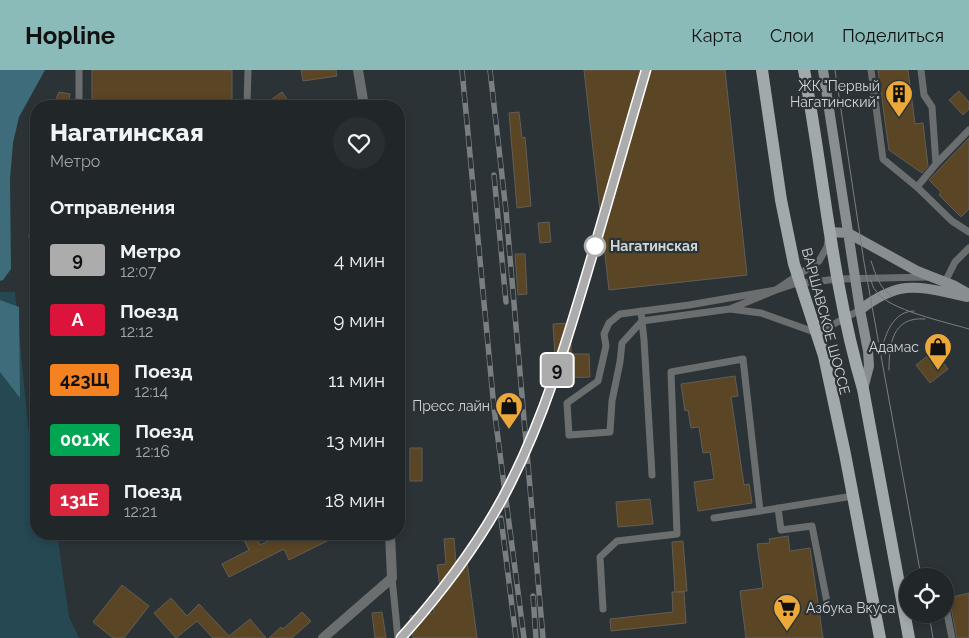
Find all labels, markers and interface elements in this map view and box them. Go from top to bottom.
text: Hopline [25,21,115,50]
text: Карта [691,25,742,46]
text: Слои [770,25,814,46]
text: Поделиться [842,25,944,46]
place label: ЖК "Первый Нагатинский" [790,78,880,110]
building icon: ЖК "Первый Нагатинский" [884,79,914,118]
button: heart [333,117,385,169]
text: Нагатинская [50,118,204,147]
text: Метро [50,152,100,171]
text: Отправления [50,196,175,218]
marker: Нагатинская [584,235,606,257]
place label: Нагатинская [610,238,698,254]
text: Метро [120,240,181,262]
street label: ВАРШАВСКОЕ ШОССЕ [799,246,853,396]
text: 9 [72,249,83,270]
text: 4 мин [334,249,385,271]
text: 12:07 [120,262,156,281]
text: Поезд [120,300,178,322]
text: A [71,309,84,330]
text: 9 мин [333,309,385,331]
text: 12:12 [120,322,153,341]
shop icon: Адамас [923,332,953,371]
place label: Адамас [869,339,919,355]
line badge: 9 [541,354,573,386]
text: 9 [552,359,562,380]
text: Поезд [134,360,192,382]
text: 423Щ [60,369,109,390]
text: 11 мин [328,369,385,391]
text: 12:14 [134,382,168,401]
shop icon: Пресс лайн [494,391,524,430]
place label: Пресс лайн [412,398,490,414]
text: Поезд [135,420,193,442]
text: 001Ж [60,429,110,450]
text: 13 мин [326,429,385,451]
text: 12:16 [135,442,170,461]
text: Поезд [124,480,182,502]
text: 131Е [60,489,99,510]
text: 18 мин [325,489,385,511]
text: 12:21 [124,502,157,521]
map controls [899,568,954,623]
button: locate [899,568,954,623]
supermarket icon: Азбука Вкуса [772,593,802,632]
place label: Азбука Вкуса [806,600,895,616]

